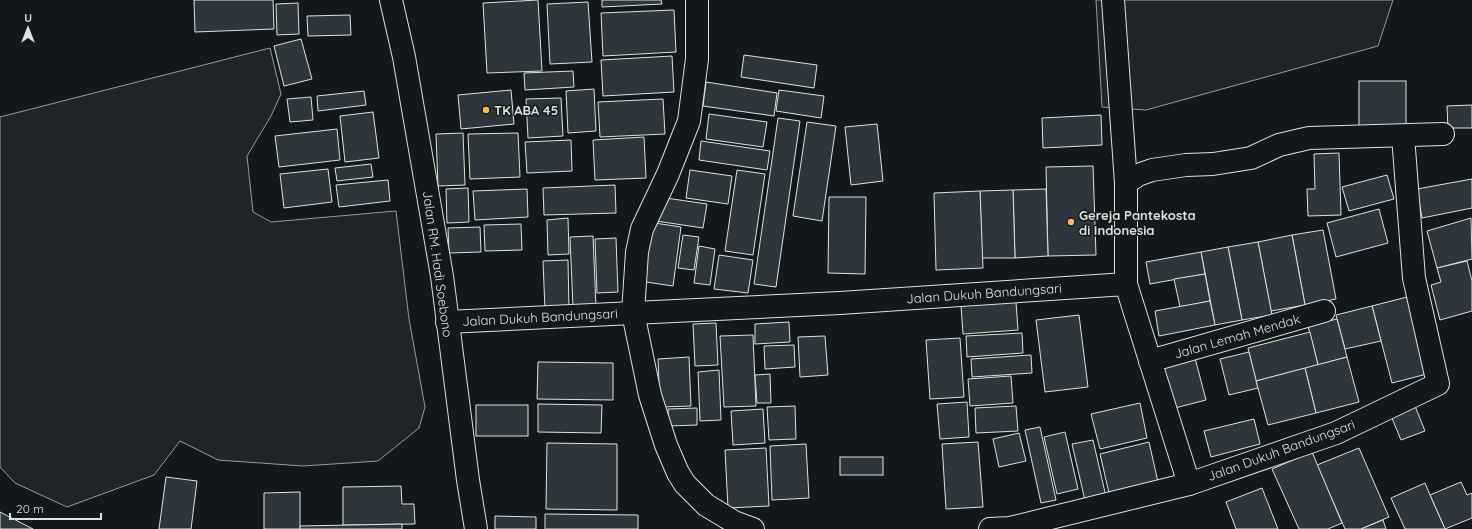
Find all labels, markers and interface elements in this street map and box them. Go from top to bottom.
north arrow [8,8,48,48]
text: U [24,11,32,25]
place label: TK ABA 45 [494,102,558,118]
marker: TK ABA 45 [481,105,491,115]
street label: Jalan RM. Hadi Soebono [420,190,456,338]
place label: Gereja Pantekosta di Indonesia [1079,207,1196,238]
marker: Gereja Pantekosta di Indonesia [1066,217,1076,227]
street label: Jalan Dukuh Bandungsari [906,280,1062,306]
street label: Jalan Dukuh Bandungsari [462,305,618,329]
street label: Jalan Lemah Mendak [1172,310,1302,362]
street label: Jalan Dukuh Bandungsari [1205,416,1357,484]
scale bar [10,495,101,521]
text: 20 m [16,501,44,516]

